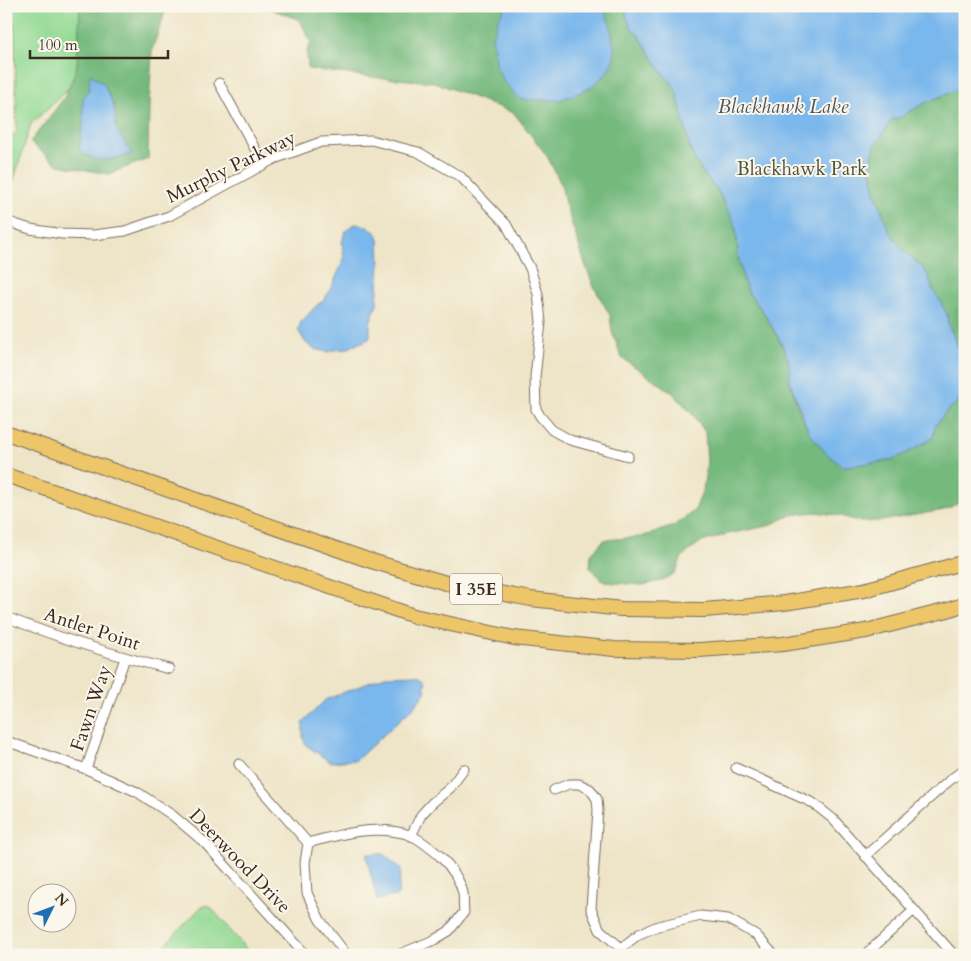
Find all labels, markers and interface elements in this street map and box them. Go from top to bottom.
scale bar [30,28,168,60]
text: 100 m [38,35,78,55]
water label: Blackhawk Lake [718,93,849,120]
street label: Murphy Parkway [162,124,300,210]
park label: Blackhawk Park [737,156,868,182]
road number: I 35E [450,574,502,604]
street label: Antler Point [41,601,143,657]
street label: Fawn Way [64,661,118,755]
street label: Deerwood Drive [183,803,297,919]
north arrow [28,884,78,934]
text: N [50,889,72,911]

